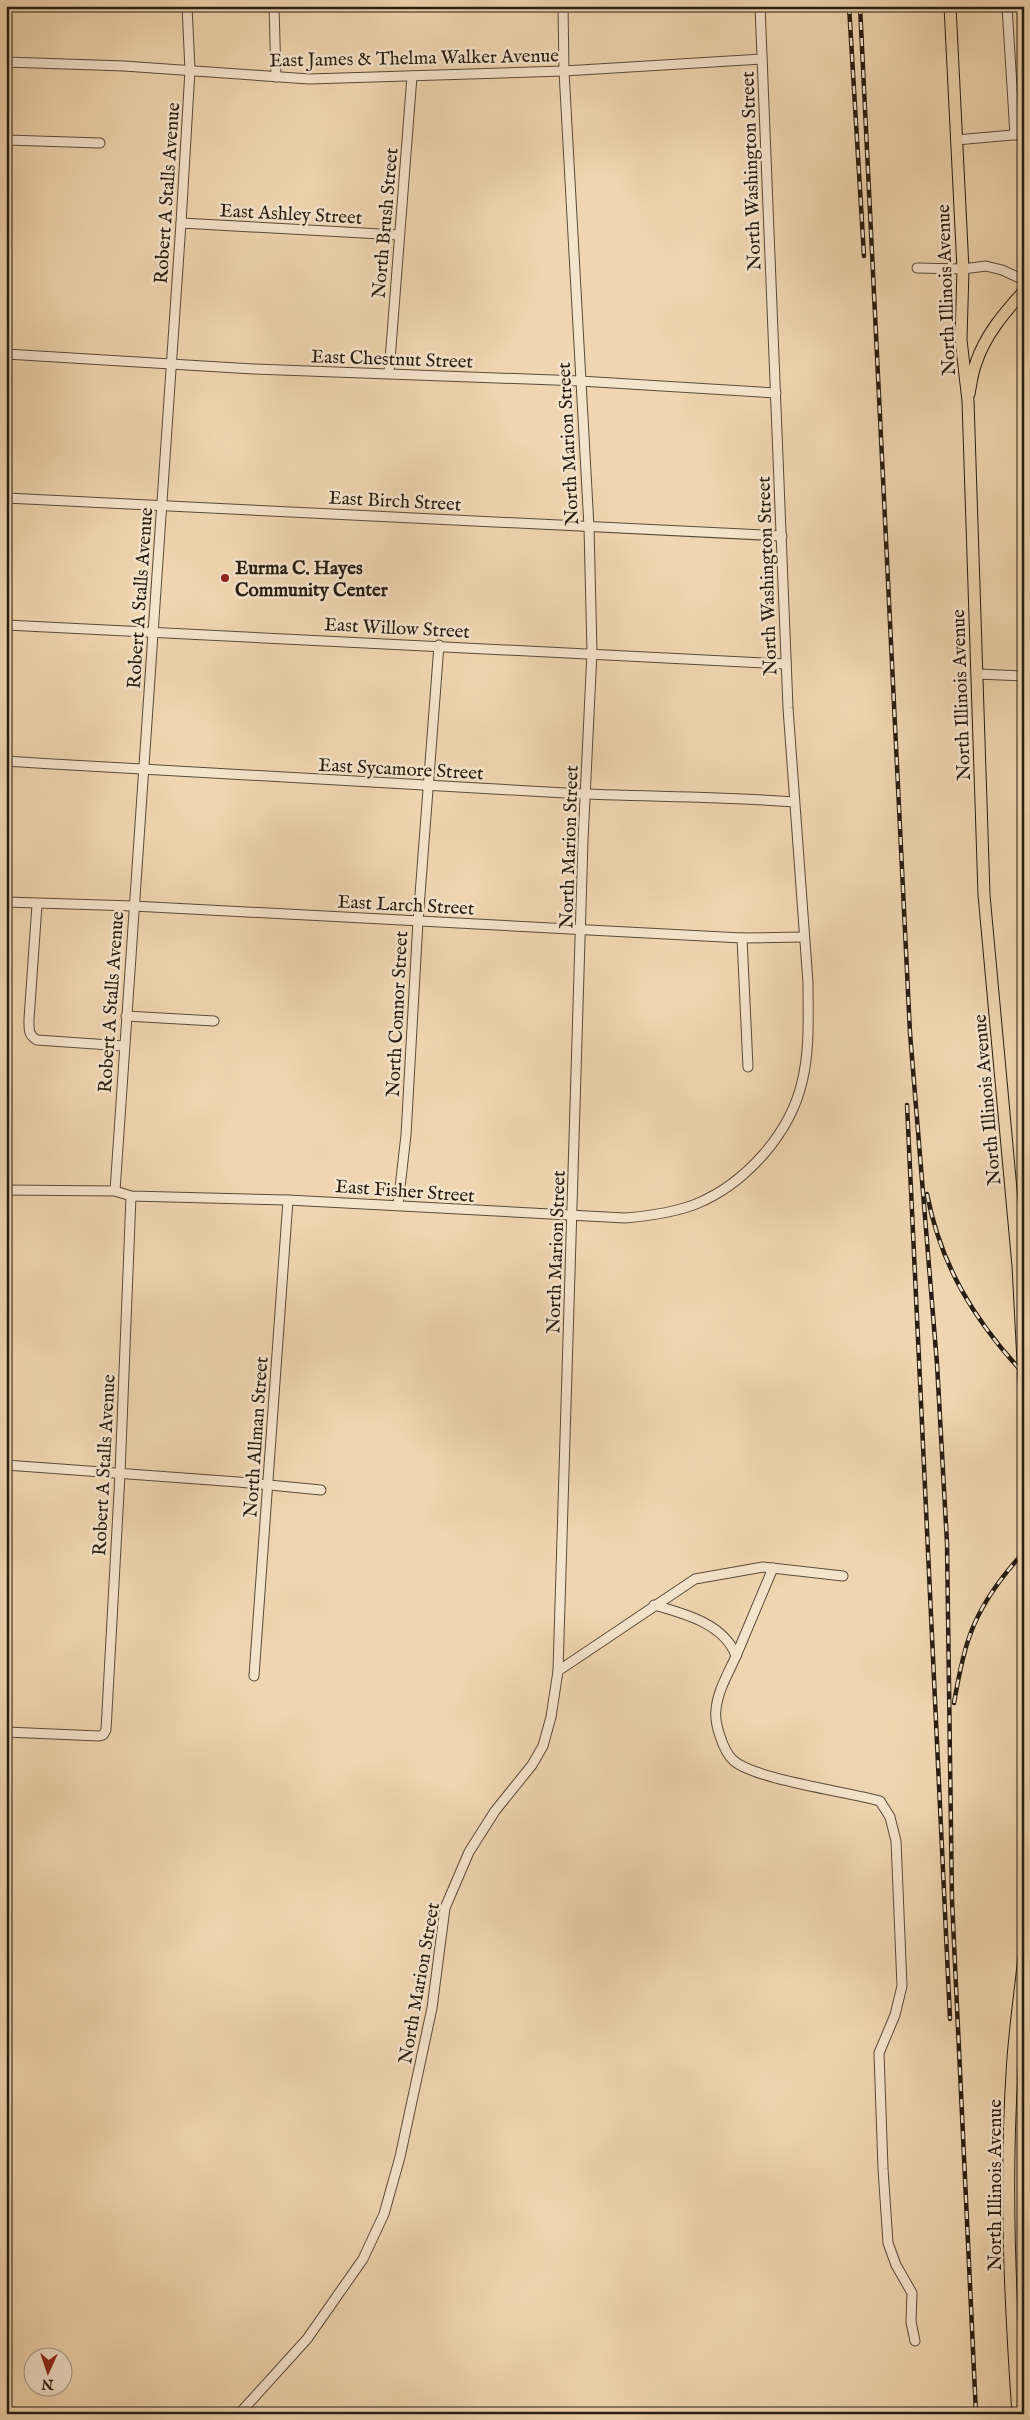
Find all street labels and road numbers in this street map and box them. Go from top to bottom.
street label: East James & Thelma Walker Avenue [269,44,559,74]
street label: North Washington Street [737,70,767,271]
street label: Robert A Stalls Avenue [150,101,186,285]
street label: North Brush Street [367,146,405,300]
street label: East Ashley Street [219,199,363,231]
street label: North Illinois Avenue [932,203,962,376]
street label: East Chestnut Street [311,345,474,375]
street label: North Marion Street [553,361,585,526]
street label: North Washington Street [753,475,783,676]
street label: East Birch Street [328,487,462,517]
street label: Robert A Stalls Avenue [123,506,159,690]
street label: North Illinois Avenue [947,608,977,781]
street label: East Willow Street [323,613,471,645]
street label: East Sycamore Street [318,754,485,786]
street label: North Marion Street [555,764,585,929]
street label: East Larch Street [337,890,475,922]
street label: Robert A Stalls Avenue [94,910,130,1094]
street label: North Connor Street [382,930,414,1098]
street label: North Illinois Avenue [969,1013,1007,1186]
street label: North Marion Street [542,1169,572,1334]
street label: East Fisher Street [334,1175,476,1209]
street label: North Allman Street [239,1355,275,1519]
street label: Robert A Stalls Avenue [88,1373,122,1557]
street label: North Marion Street [394,1900,446,2066]
street label: North Illinois Avenue [984,2099,1008,2271]

